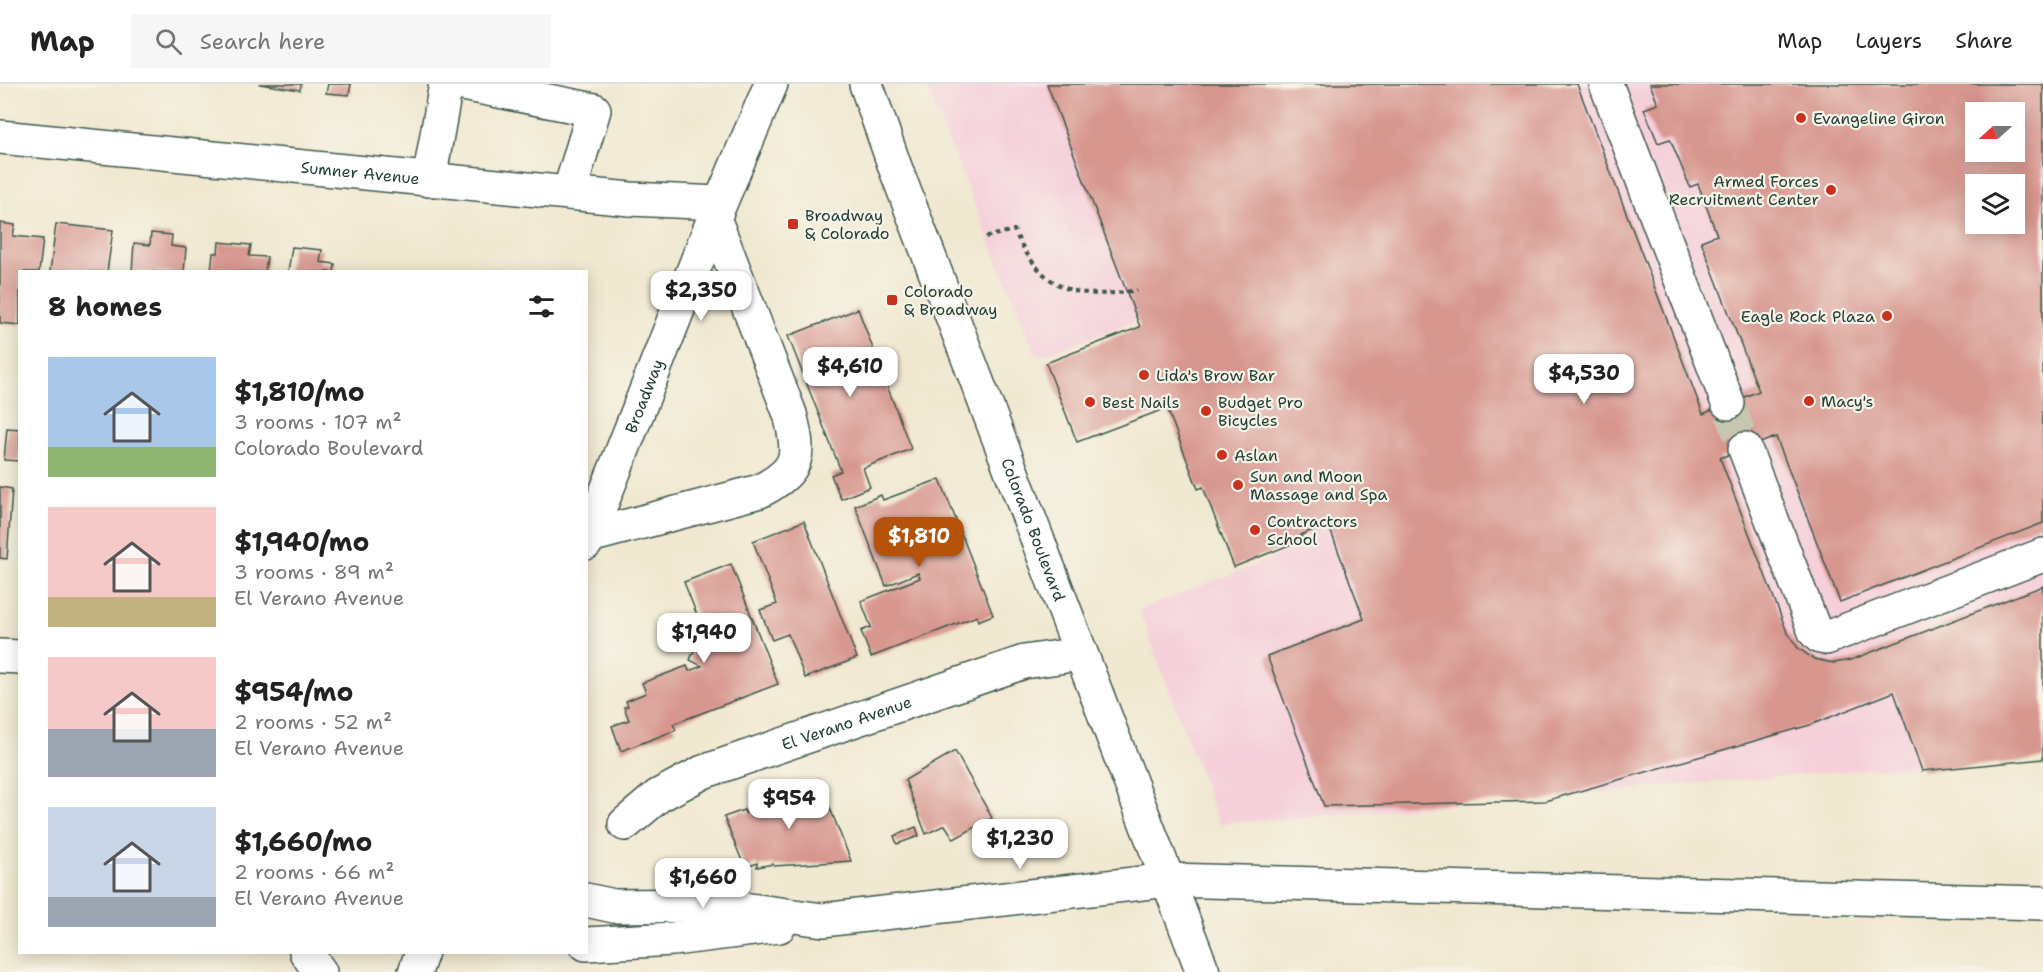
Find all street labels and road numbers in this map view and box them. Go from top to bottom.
street label: Sumner Avenue [300,157,421,189]
street label: Broadway [620,356,668,436]
street label: Colorado Boulevard [996,455,1070,604]
street label: El Verano Avenue [779,691,915,755]

